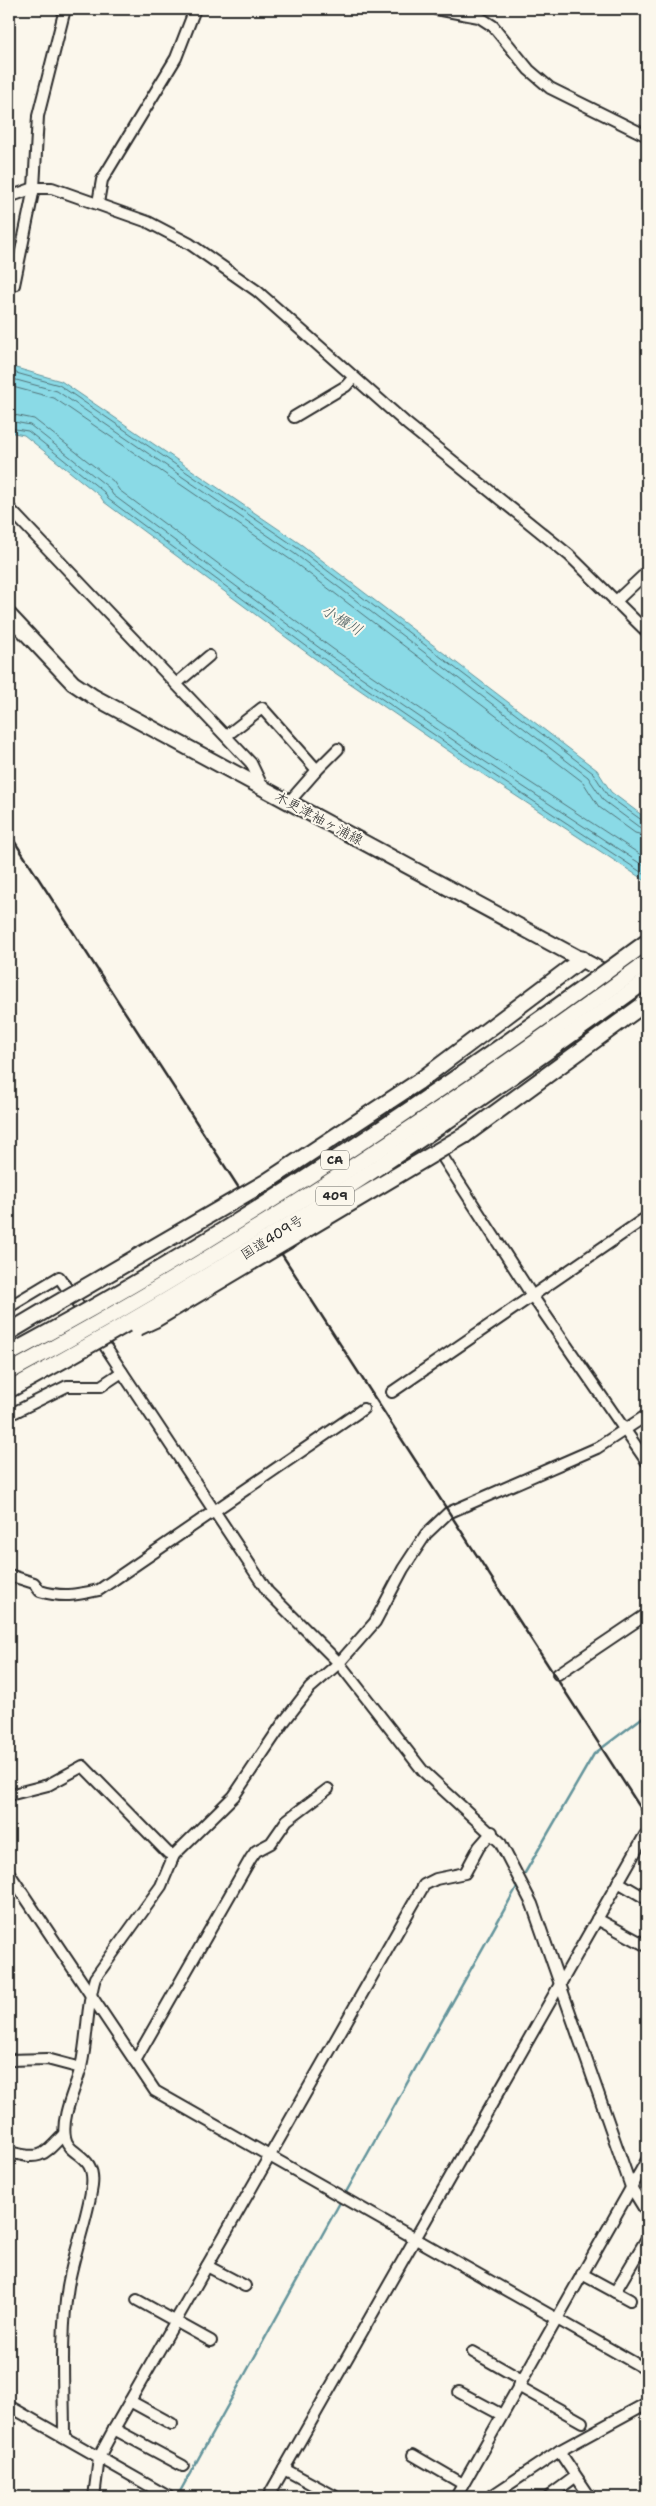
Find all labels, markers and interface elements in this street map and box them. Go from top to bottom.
water label: 小櫃川 [318,600,366,640]
street label: 木更津袖ヶ浦線 [272,787,366,849]
road number: CA [321,1150,349,1170]
road number: 409 [316,1186,354,1206]
street label: 国道409号 [237,1211,307,1263]

